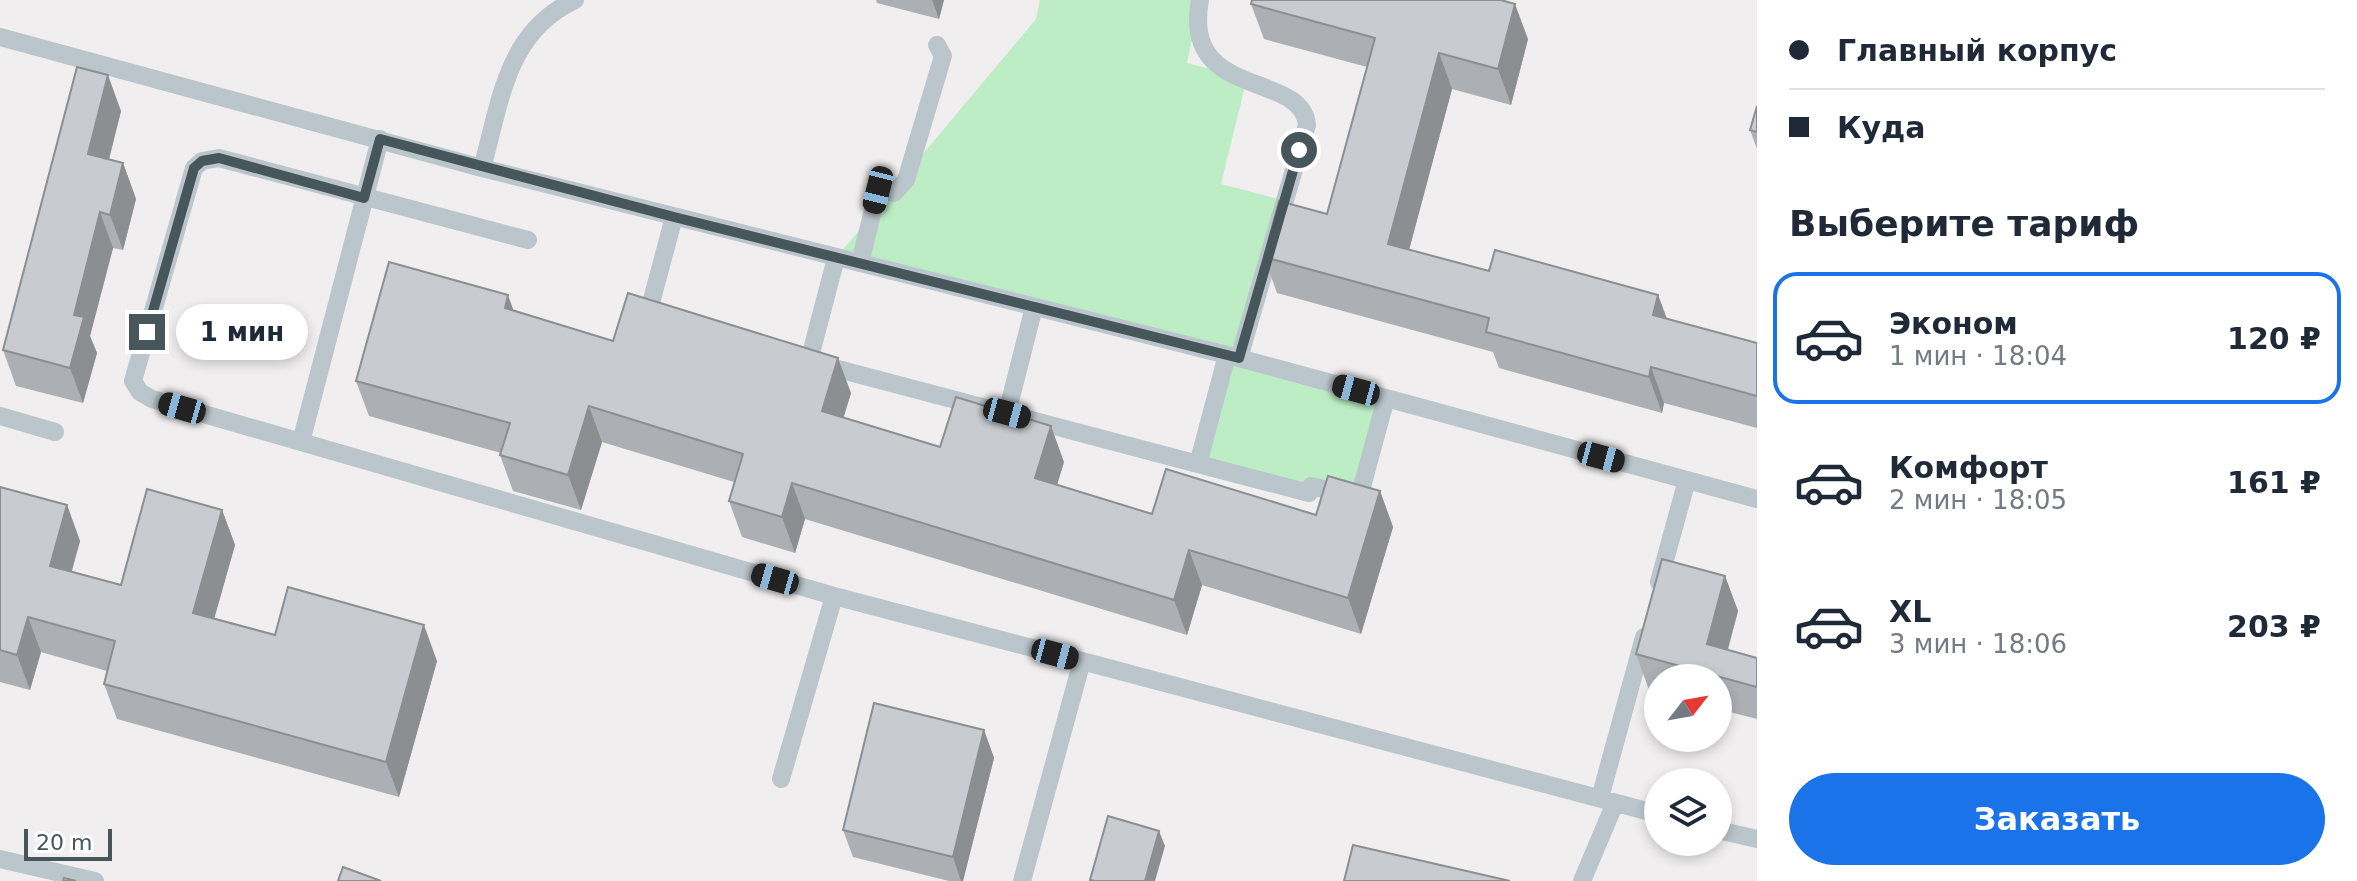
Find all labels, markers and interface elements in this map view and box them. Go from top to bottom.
text: Главный корпус [1837,33,2117,68]
text: Куда [1837,110,1926,145]
route start [1281,132,1317,168]
car [861,164,895,216]
text: Выберите тариф [1789,203,2139,244]
icon: car [1793,302,1865,374]
callout: 1 мин [175,304,307,360]
text: Эконом [1889,306,2018,341]
route end [129,314,165,350]
text: 1 мин [200,317,284,347]
text: 120 ₽ [2227,321,2321,356]
text: 1 мин · 18:04 [1889,341,2067,371]
car [1330,372,1382,408]
car [156,390,208,426]
car [981,395,1033,431]
car [1575,439,1627,475]
icon: car [1793,446,1865,518]
text: Комфорт [1889,450,2048,485]
text: 161 ₽ [2227,465,2321,500]
text: 2 мин · 18:05 [1889,485,2067,515]
car [749,561,801,597]
icon: car [1793,590,1865,662]
text: XL [1889,594,1931,629]
text: 203 ₽ [2227,609,2321,644]
text: 3 мин · 18:06 [1889,629,2067,659]
car [1029,636,1081,672]
north arrow [1644,664,1732,752]
map controls [1644,664,1732,856]
button: layers [1644,768,1732,856]
button: Заказать [1789,773,2325,865]
scale bar [24,825,112,861]
text: 20 m [36,830,92,855]

